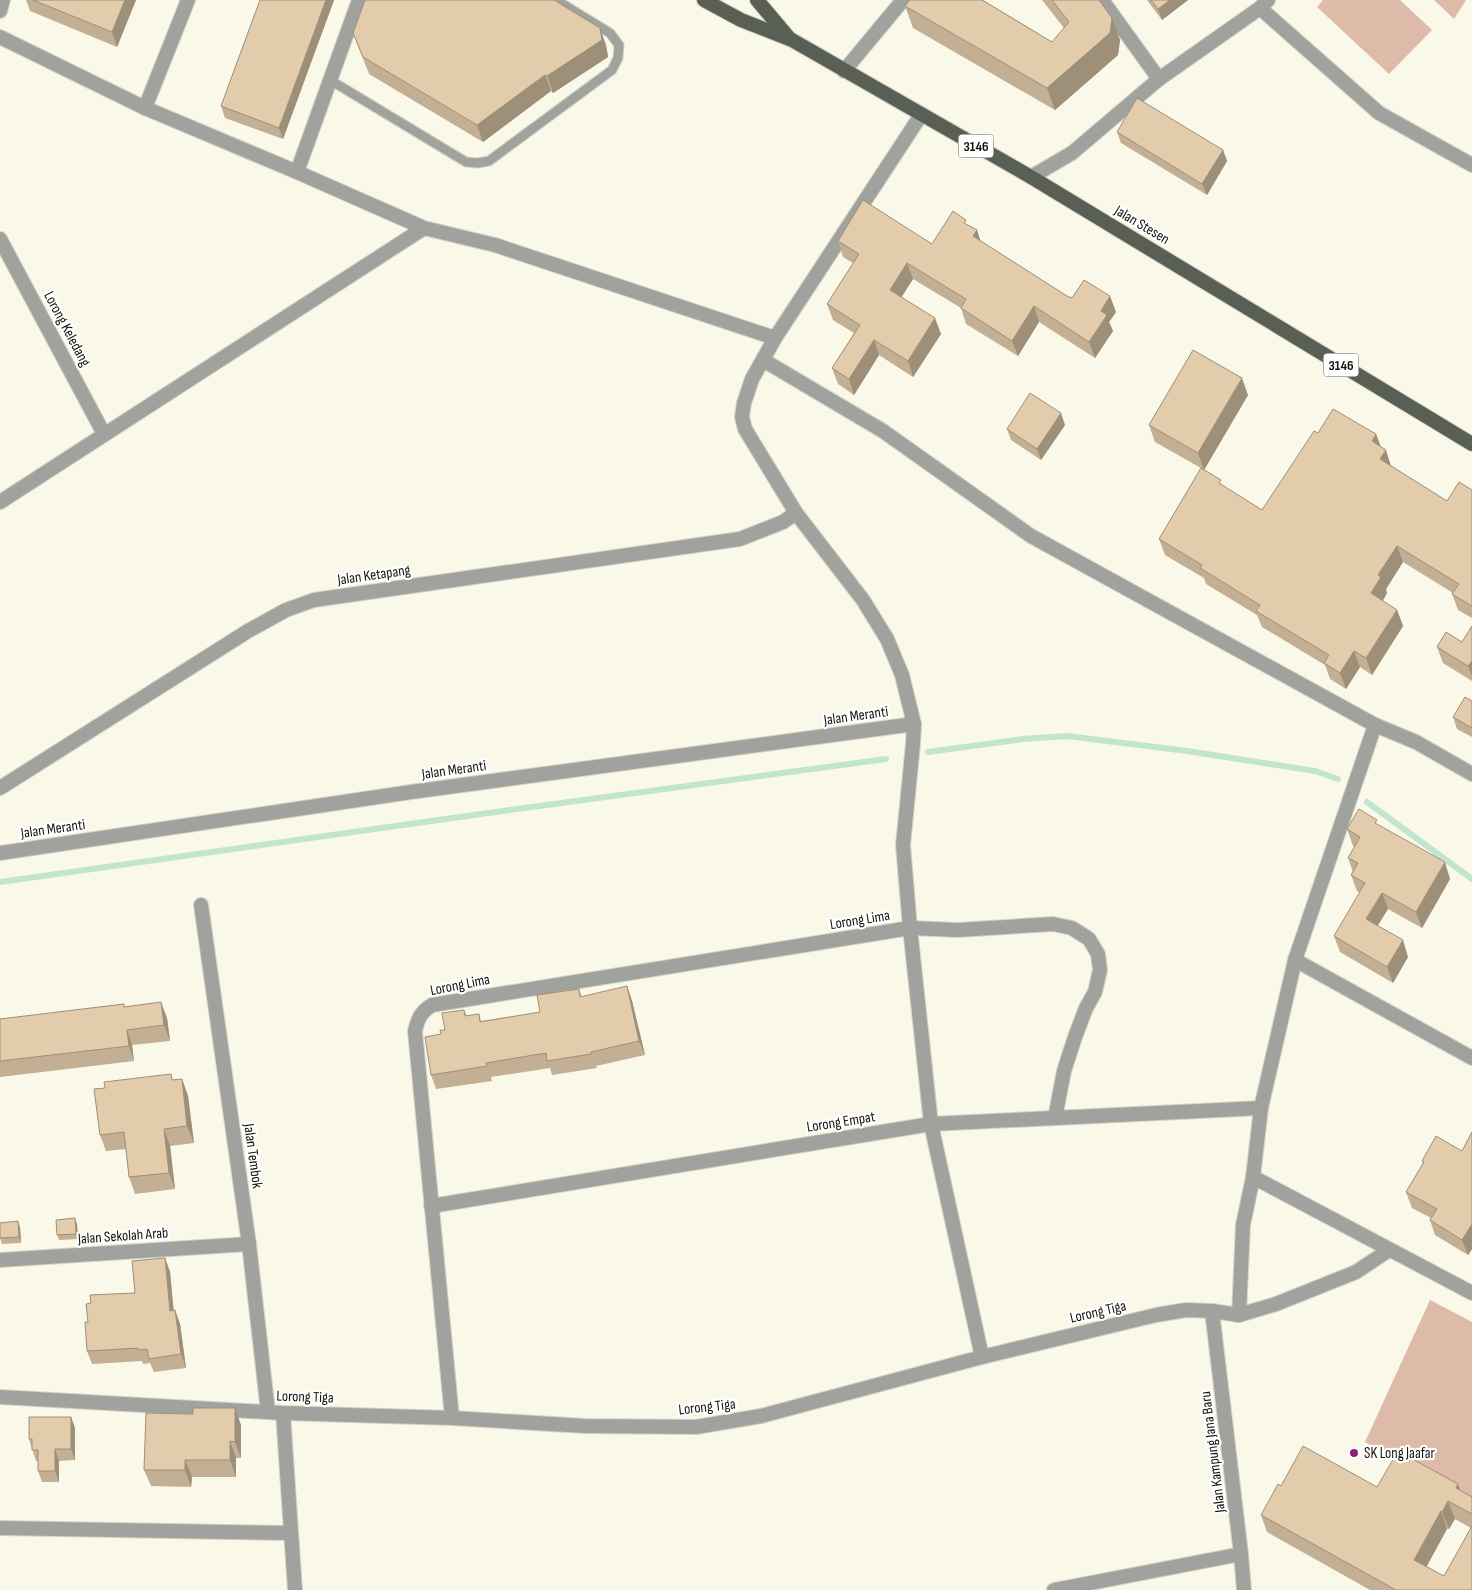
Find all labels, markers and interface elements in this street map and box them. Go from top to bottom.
road number: 3146 [958,134,994,158]
street label: Jalan Stesen [1110,201,1173,249]
street label: Lorong Keledang [39,288,95,370]
road number: 3146 [1324,354,1358,376]
street label: Jalan Ketapang [335,560,412,590]
street label: Jalan Meranti [822,702,890,730]
street label: Jalan Meranti [420,756,488,784]
street label: Jalan Meranti [19,815,87,843]
street label: Lorong Lima [829,906,892,934]
street label: Lorong Lima [429,970,492,1000]
street label: Lorong Empat [805,1107,877,1137]
street label: Jalan Tembok [239,1121,267,1190]
street label: Jalan Sekolah Arab [76,1223,169,1249]
street label: Lorong Tiga [1068,1296,1128,1328]
street label: Lorong Tiga [276,1387,334,1407]
street label: Jalan Kampung Jana Baru [1196,1390,1230,1515]
street label: Lorong Tiga [678,1395,737,1419]
place label: SK Long Jaafar [1364,1444,1436,1463]
marker: SK Long Jaafar [1348,1447,1360,1459]

